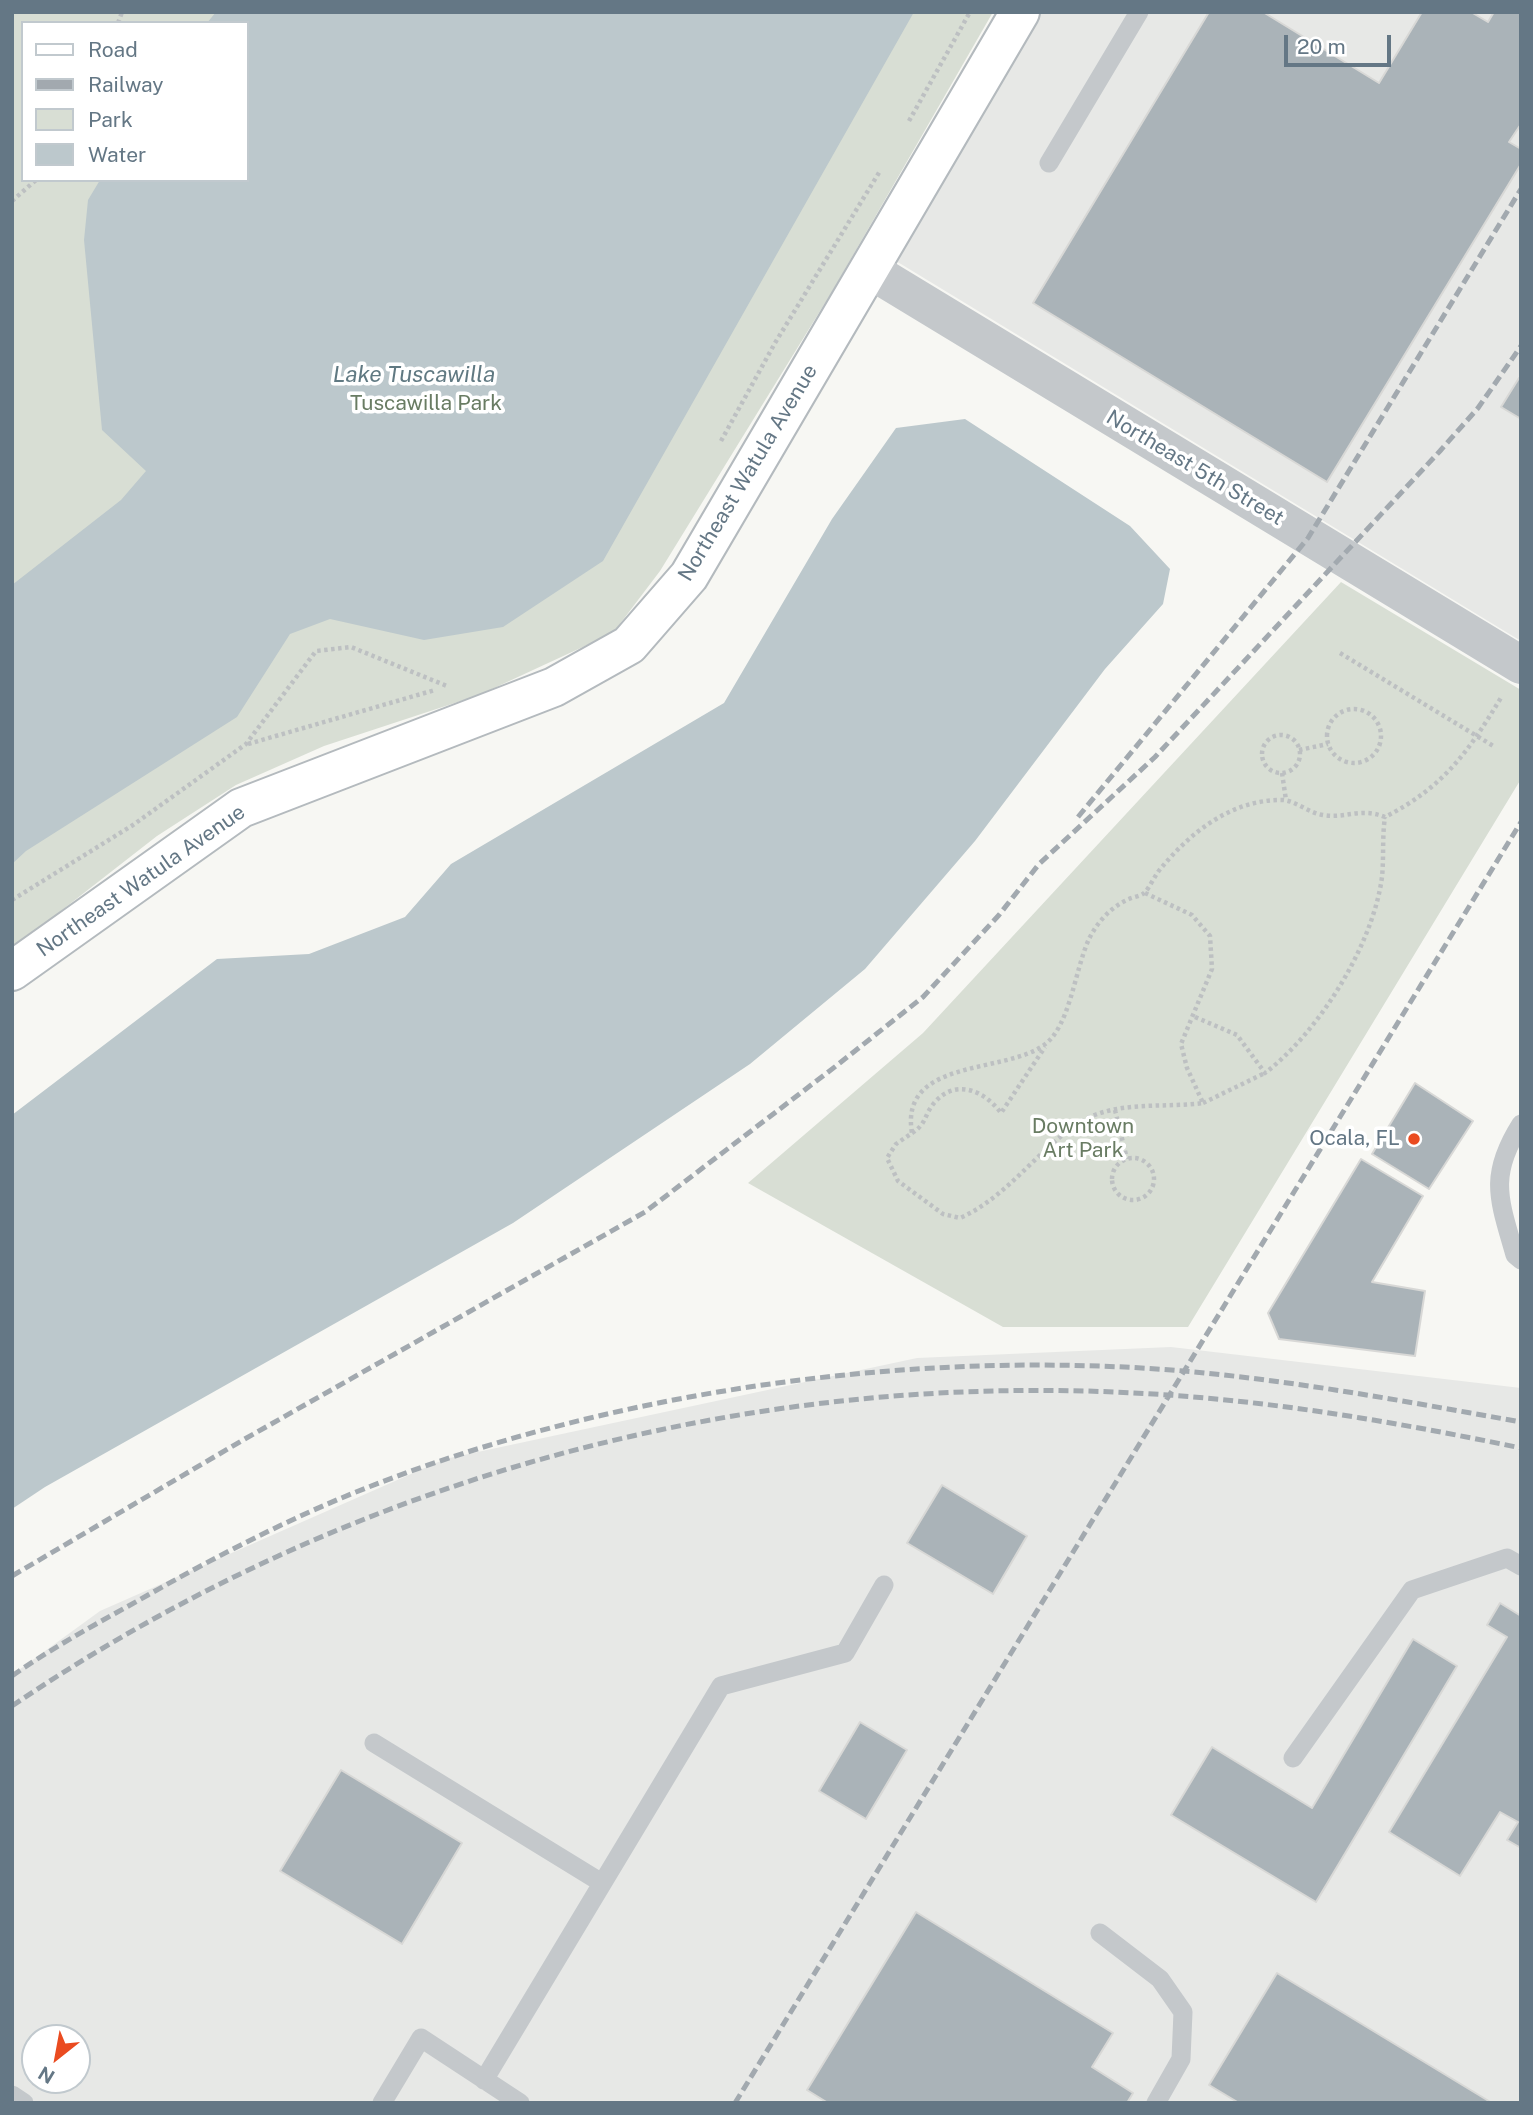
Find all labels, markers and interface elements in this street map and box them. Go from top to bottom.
legend [21,21,248,182]
scale bar [1288,21,1395,65]
text: 20 m [1297,34,1346,59]
text: Road [88,37,138,62]
text: Railway [88,72,164,97]
text: Park [88,107,133,132]
text: Water [88,142,146,167]
street label: Northeast Watula Avenue [673,360,823,586]
water label: Lake Tuscawilla [333,361,495,389]
park label: Tuscawilla Park [350,391,502,417]
street label: Northeast 5th Street [1102,405,1288,531]
street label: Northeast Watula Avenue [32,799,250,963]
park label: Downtown Art Park [1032,1114,1134,1164]
place label: Ocala, FL [1309,1126,1400,1152]
marker: Ocala, FL [1406,1131,1422,1147]
north arrow [21,2024,91,2094]
text: N [34,2062,58,2089]

